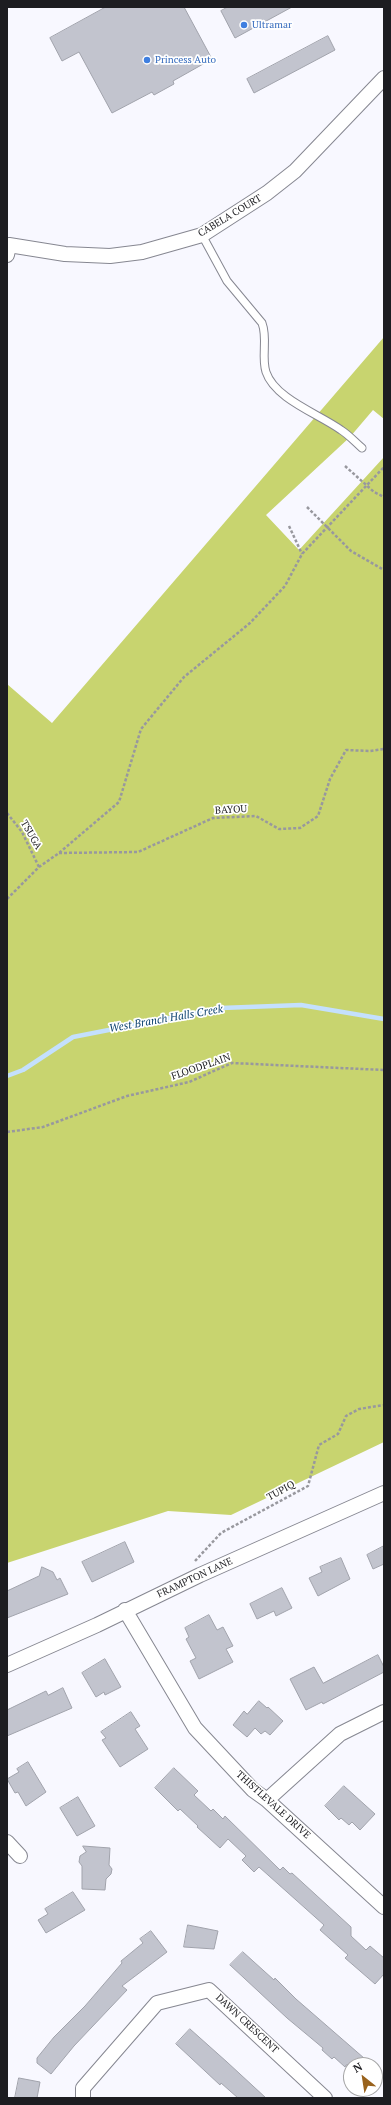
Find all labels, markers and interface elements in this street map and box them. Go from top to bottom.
place label: Ultramar [252,19,292,31]
marker: Ultramar [239,20,249,30]
place label: Princess Auto [155,54,216,66]
marker: Princess Auto [142,55,152,65]
street label: CABELA COURT [196,192,264,240]
street label: BAYOU [215,803,247,817]
street label: TSUGA [18,818,44,852]
water label: West Branch Halls Creek [108,1002,224,1036]
street label: FLOODPLAIN [170,1051,232,1083]
street label: TUPIQ [265,1479,297,1503]
street label: FRAMPTON LANE [155,1555,235,1601]
street label: THISTLEVALE DRIVE [233,1768,313,1842]
street label: DAWN CRESCENT [213,1992,281,2056]
north arrow [343,2057,383,2097]
text: N [350,2059,365,2076]

